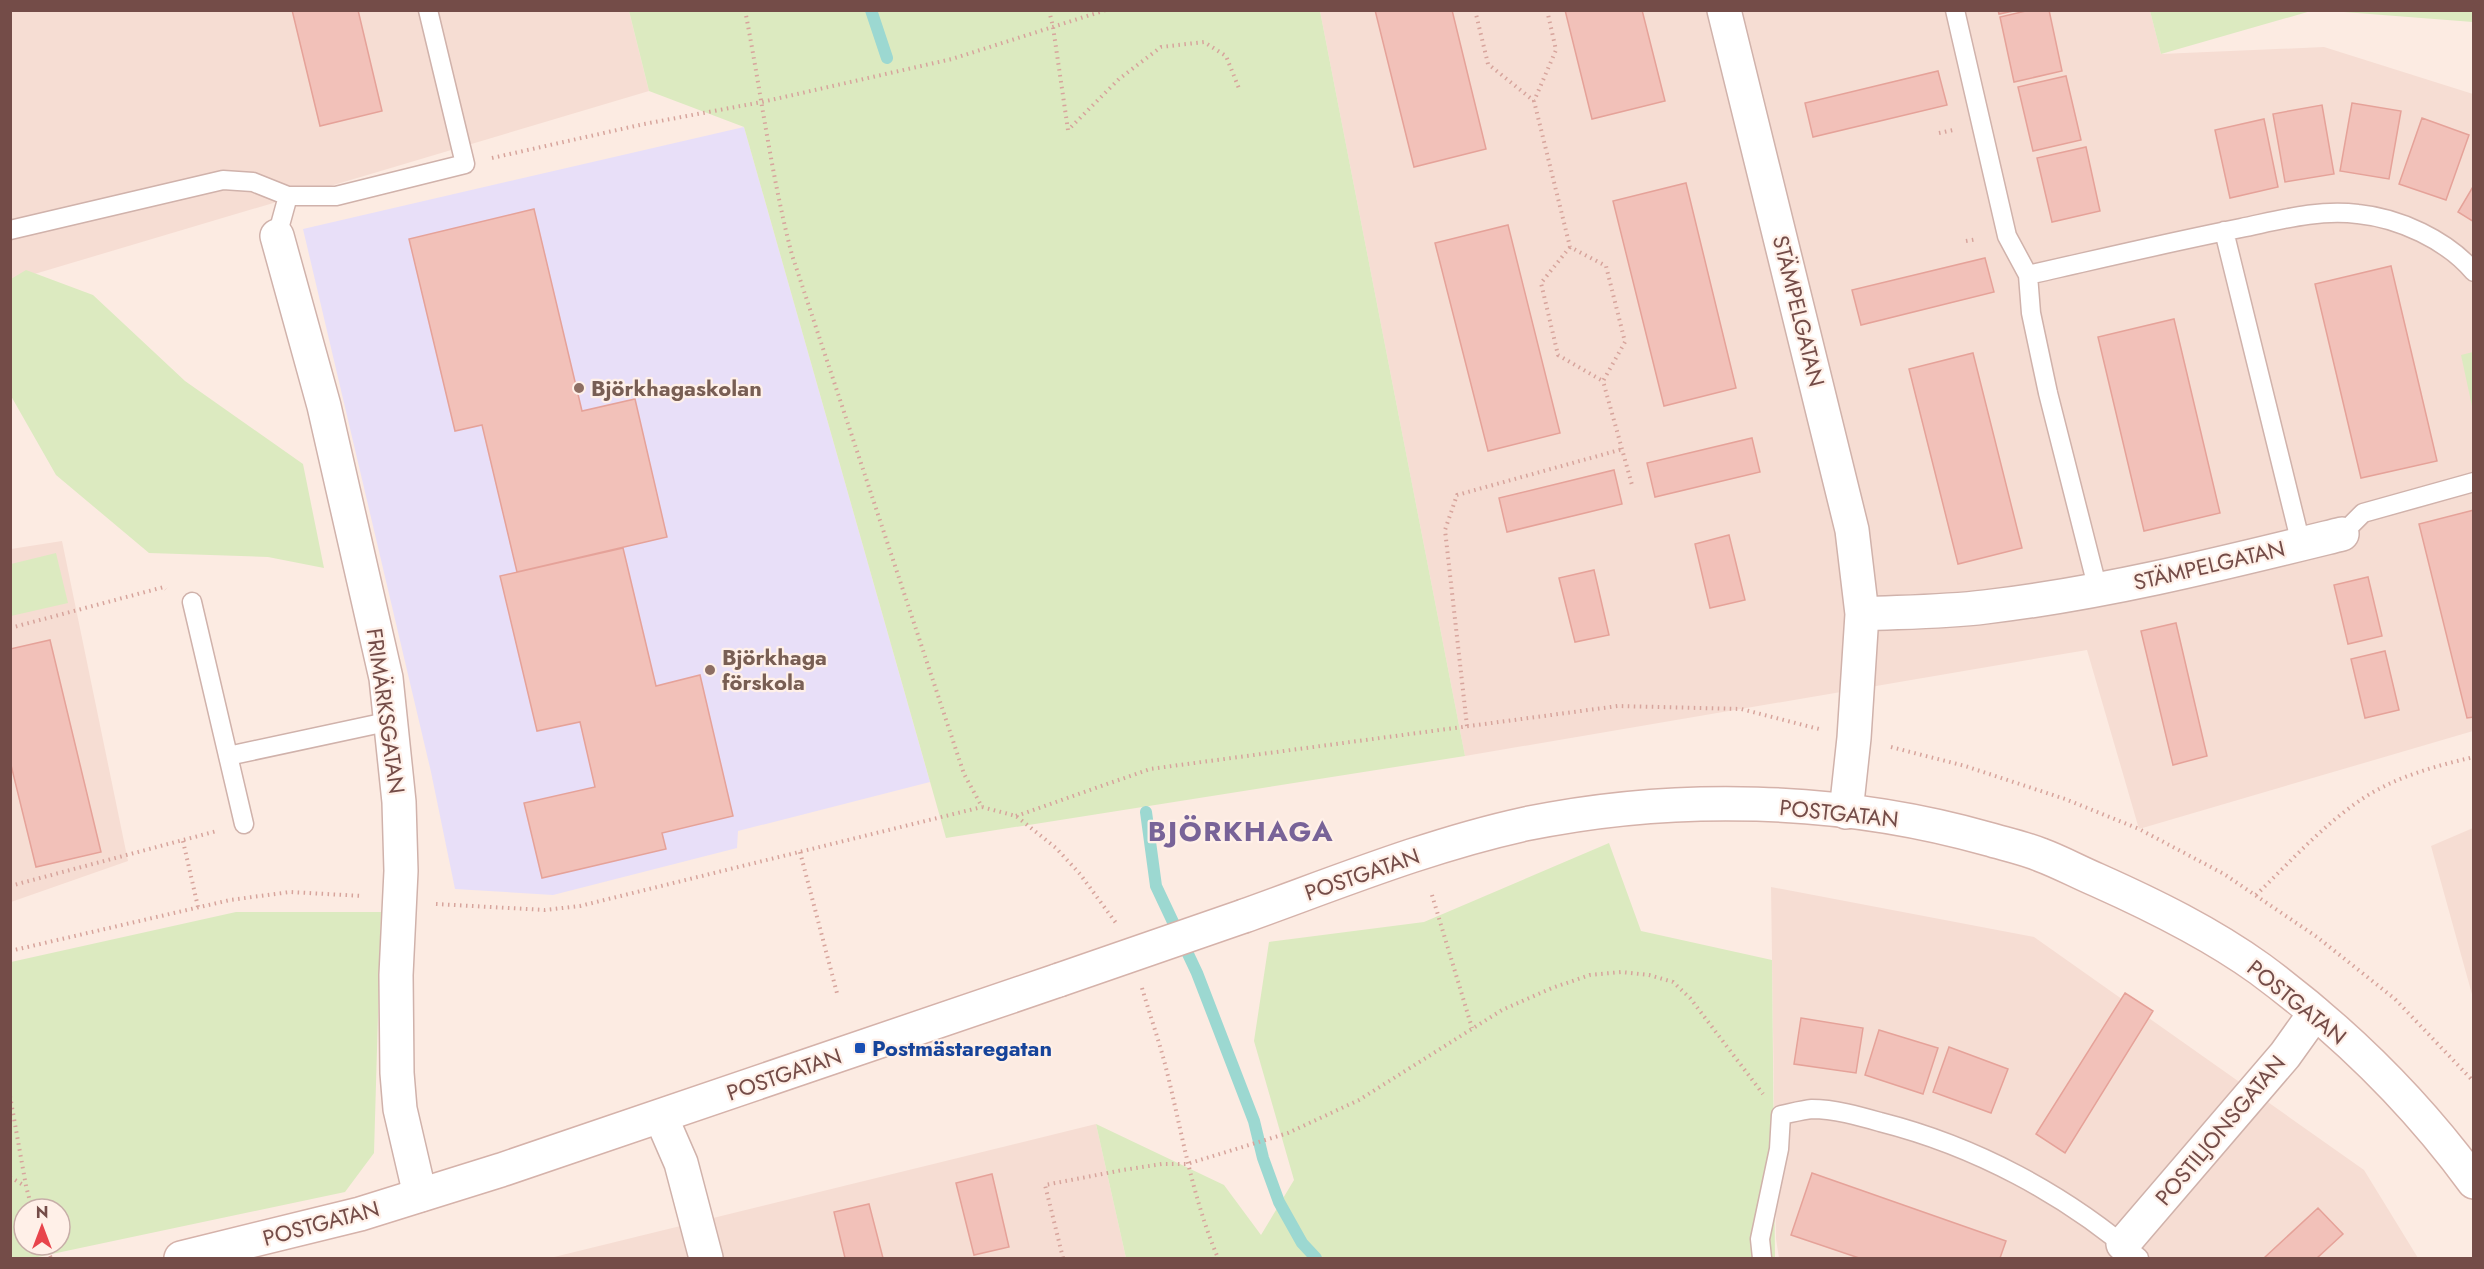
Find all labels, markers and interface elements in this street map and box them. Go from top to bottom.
street label: STÄMPELGATAN [1765,232,1833,390]
place label: Björkhagaskolan [591,372,762,404]
marker: Björkhagaskolan [572,381,586,395]
street label: STÄMPELGATAN [2130,532,2288,598]
street label: FRIMÄRKSGATAN [359,626,413,796]
place label: Björkhaga förskola [722,641,827,698]
marker: Björkhaga förskola [703,663,717,677]
street label: POSTGATAN [1778,791,1900,835]
district label: BJÖRKHAGA [1148,811,1334,852]
street label: POSTGATAN [1300,839,1424,909]
street label: POSTGATAN [2240,952,2354,1052]
place label: Postmästaregatan [872,1032,1052,1064]
street label: POSTGATAN [722,1039,846,1109]
marker: Postmästaregatan [853,1041,867,1055]
street label: POSTILJONSGATAN [2147,1048,2293,1212]
street label: POSTGATAN [259,1192,383,1254]
north arrow [12,1197,72,1257]
text: N [36,1201,48,1224]

